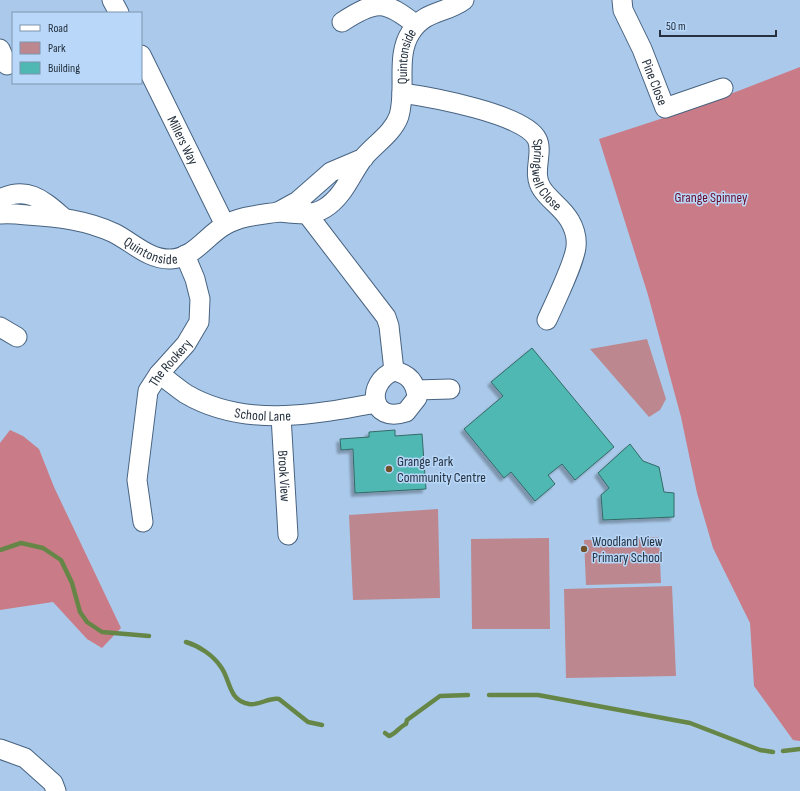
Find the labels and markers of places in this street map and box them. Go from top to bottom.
place label: Grange Park Community Centre [397,453,486,486]
marker: Grange Park Community Centre [384,464,394,474]
place label: Woodland View Primary School [592,533,663,566]
marker: Woodland View Primary School [579,544,589,554]

